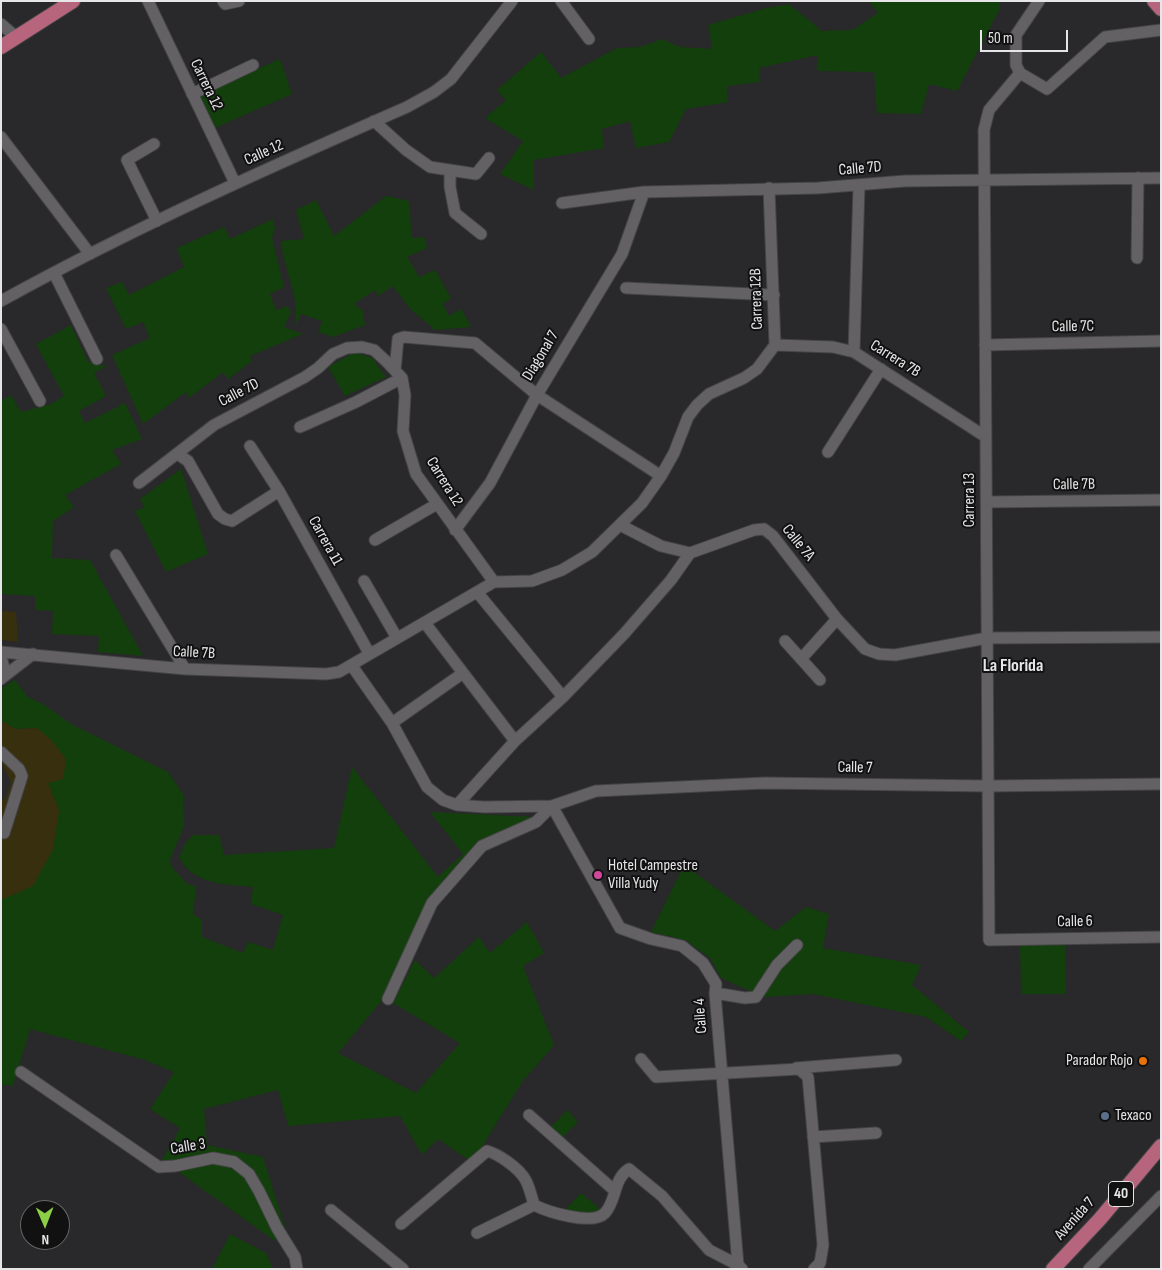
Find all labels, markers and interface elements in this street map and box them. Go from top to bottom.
scale bar [982,20,1070,52]
text: 50 m [988,29,1013,48]
street label: Carrera 12 [185,56,227,114]
street label: Calle 12 [241,136,287,170]
street label: Calle 7D [838,158,882,180]
street label: Carrera 12B [746,268,768,330]
street label: Calle 7C [1052,317,1094,337]
street label: Diagonal 7 [519,328,563,384]
street label: Carrera 7B [866,336,924,382]
street label: Calle 7D [216,374,262,412]
street label: Carrera 12 [421,454,467,510]
street label: Carrera 13 [960,473,980,527]
street label: Calle 7B [1053,475,1095,495]
street label: Carrera 11 [304,513,346,569]
street label: Calle 7A [777,521,819,565]
street label: Calle 7B [172,642,216,664]
district label: La Florida [983,655,1043,677]
street label: Calle 7 [837,758,873,778]
place label: Hotel Campestre Villa Yudy [608,856,698,894]
marker: Hotel Campestre Villa Yudy [592,869,604,881]
street label: Calle 6 [1057,912,1093,932]
street label: Calle 4 [690,998,712,1034]
place label: Parador Rojo [1066,1051,1133,1071]
marker: Parador Rojo [1137,1055,1149,1067]
place label: Texaco [1115,1106,1152,1126]
marker: Texaco [1099,1110,1111,1122]
street label: Calle 3 [169,1135,207,1159]
road number: 40 [1108,1182,1134,1206]
street label: Avenida 7 [1051,1194,1099,1244]
north arrow [20,1200,70,1250]
text: N [41,1231,49,1248]

